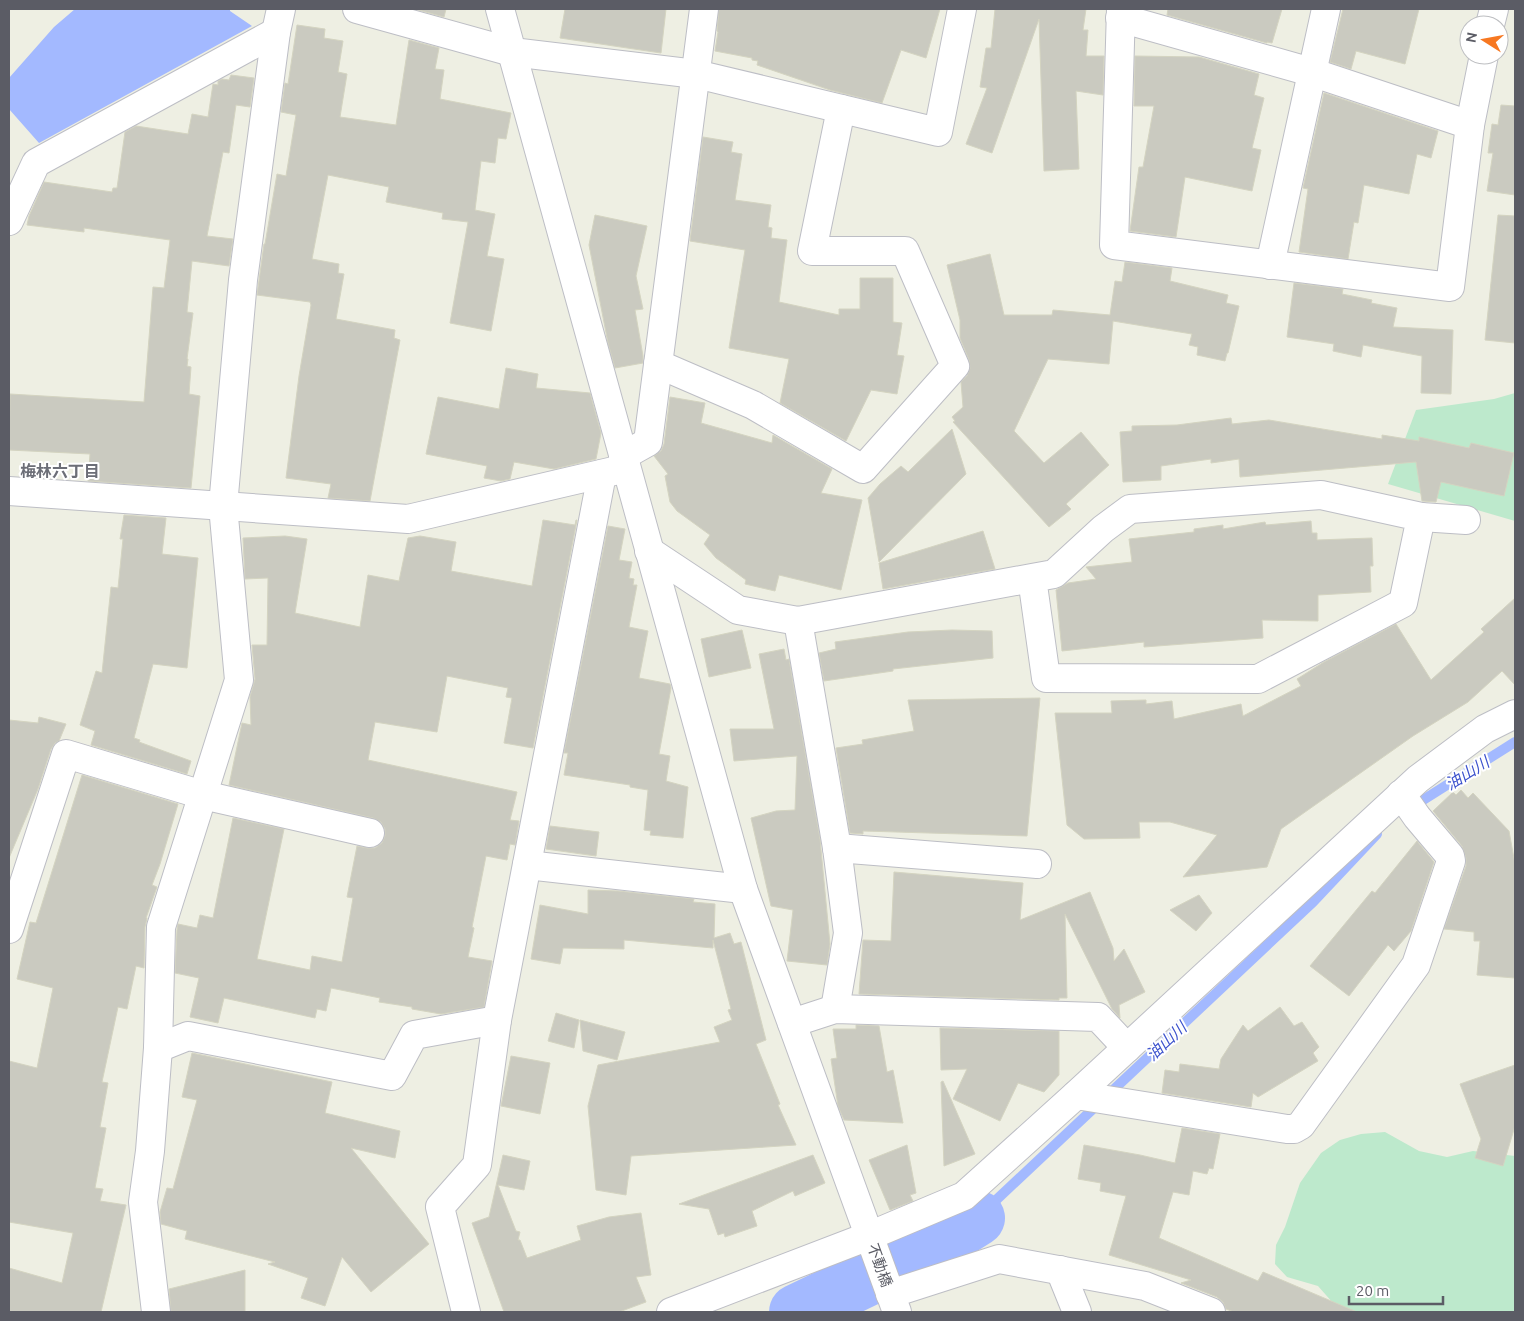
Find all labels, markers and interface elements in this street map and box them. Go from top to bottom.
north arrow [1459,15,1509,65]
text: N [1462,31,1480,44]
district label: 梅林六丁目 [20,462,100,480]
water label: 油山川 [1442,752,1494,793]
water label: 油山川 [1142,1017,1191,1064]
street label: 不動橋 [864,1241,896,1289]
scale bar [1349,1274,1443,1306]
text: 20 m [1356,1282,1389,1299]

